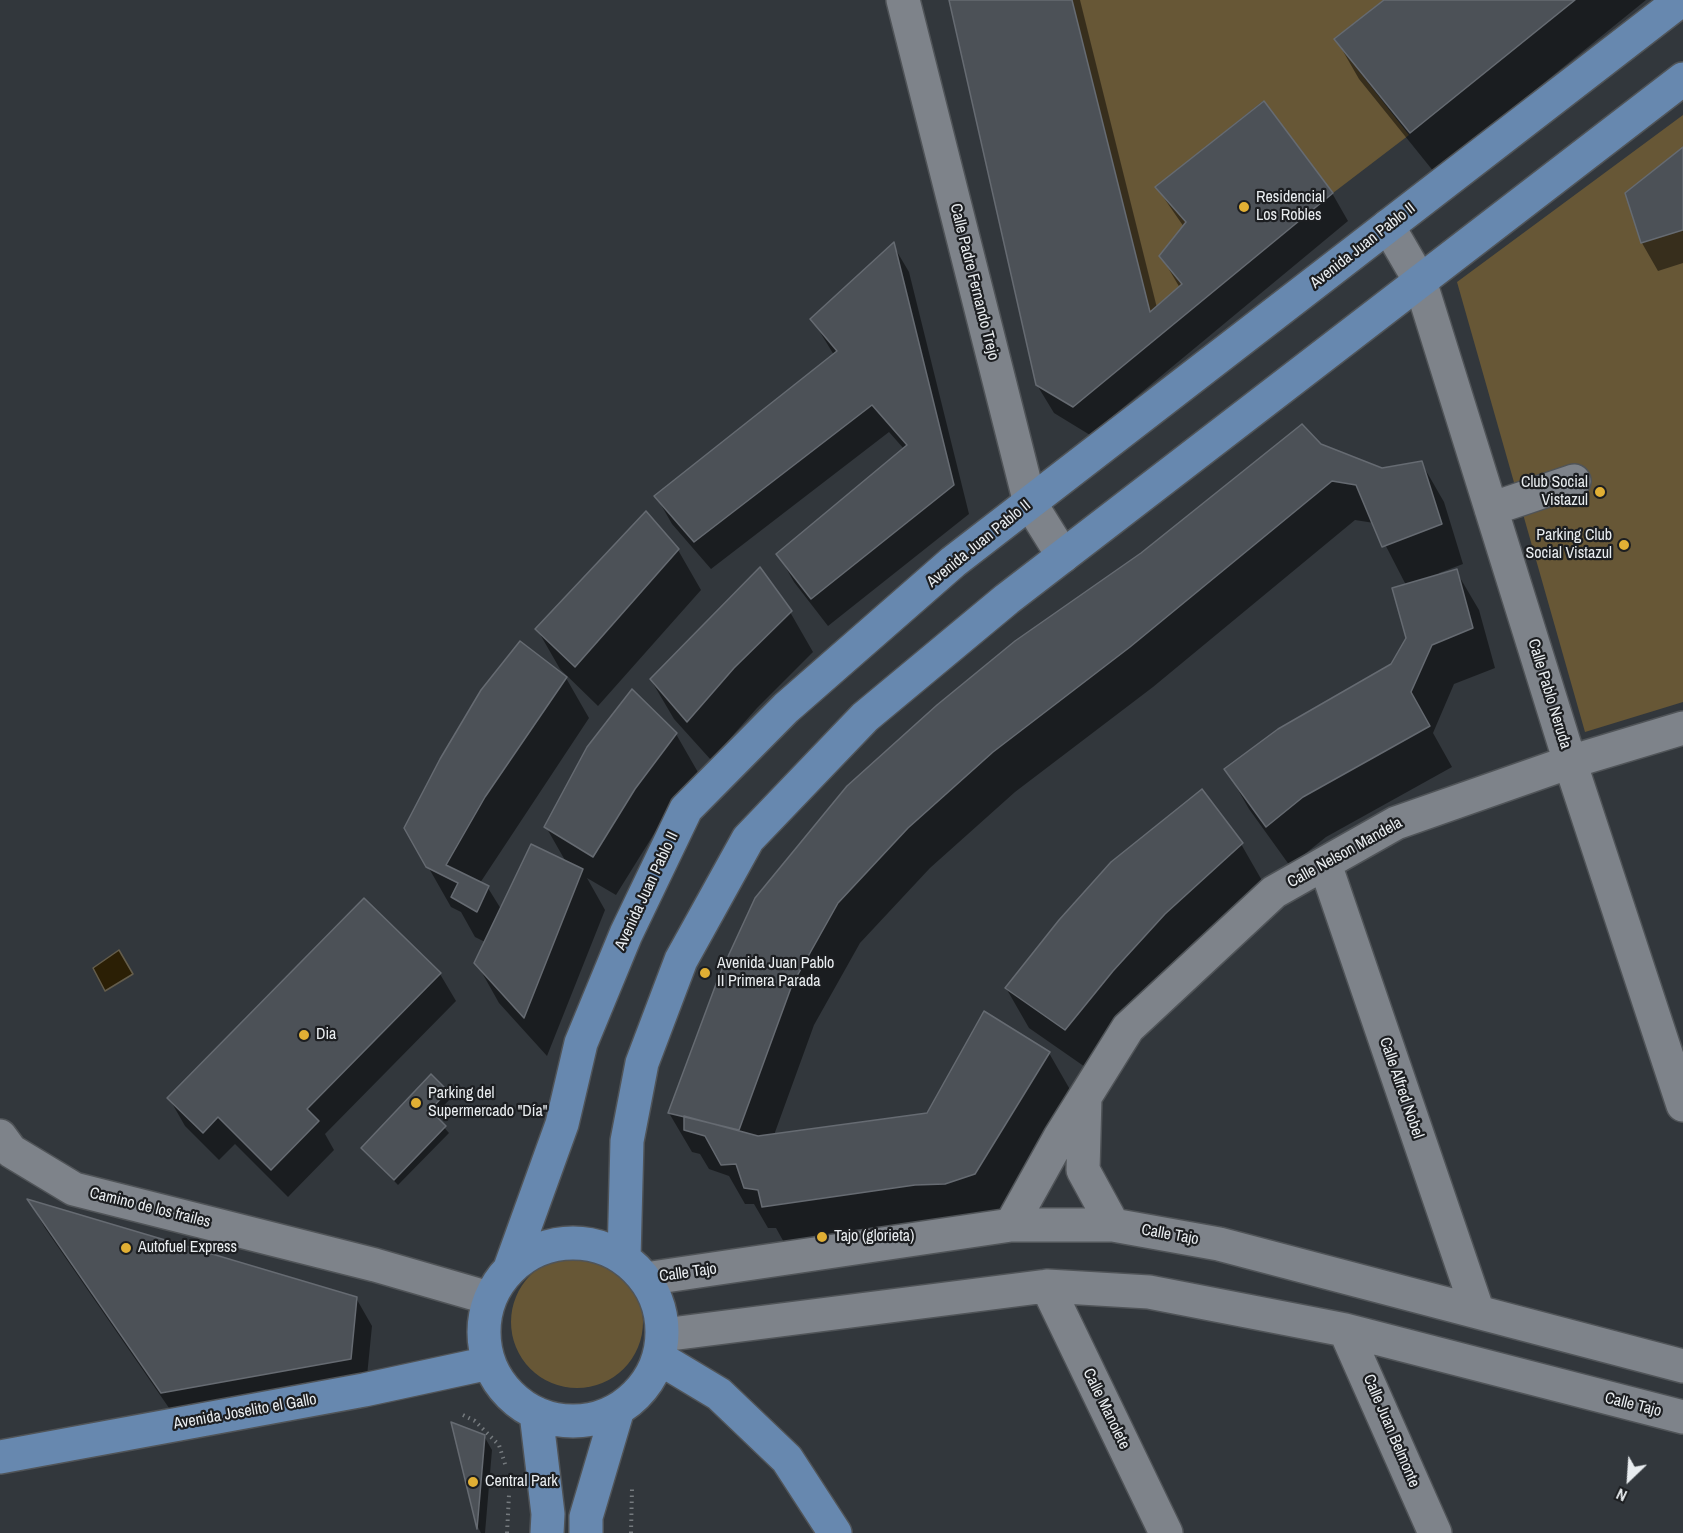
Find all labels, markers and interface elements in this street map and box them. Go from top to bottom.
place label: Residencial Los Robles [1256,188,1325,226]
street label: Avenida Juan Pablo II [1307,199,1419,293]
marker: Residencial Los Robles [1237,200,1251,214]
street label: Calle Padre Fernando Trejo [945,202,1003,362]
place label: Club Social Vistazul [1521,473,1588,511]
marker: Club Social Vistazul [1593,485,1607,499]
street label: Avenida Juan Pablo II [923,496,1035,592]
place label: Parking Club Social Vistazul [1525,526,1612,564]
marker: Parking Club Social Vistazul [1617,538,1631,552]
street label: Calle Pablo Neruda [1523,637,1575,751]
street label: Calle Nelson Mandela [1284,813,1406,893]
street label: Avenida Juan Pablo II [611,829,683,953]
place label: Avenida Juan Pablo II Primera Parada [717,954,834,992]
marker: Avenida Juan Pablo II Primera Parada [698,966,712,980]
place label: Dia [316,1025,336,1045]
marker: Dia [297,1028,311,1042]
street label: Calle Alfred Nobel [1375,1035,1427,1141]
place label: Parking del Supermercado "Día" [428,1084,547,1122]
marker: Parking del Supermercado "Día" [409,1096,423,1110]
street label: Camino de los frailes [88,1184,212,1232]
street label: Calle Tajo [1140,1221,1200,1249]
place label: Tajo (glorieta) [834,1227,914,1247]
marker: Tajo (glorieta) [815,1230,829,1244]
place label: Autofuel Express [138,1238,237,1258]
marker: Autofuel Express [119,1241,133,1255]
street label: Calle Tajo [658,1259,718,1287]
street label: Calle Manolete [1078,1365,1134,1453]
street label: Calle Juan Belmonte [1359,1372,1423,1490]
street label: Calle Tajo [1603,1389,1663,1421]
street label: Avenida Joselito el Gallo [172,1390,318,1434]
north arrow [1599,1449,1659,1509]
place label: Central Park [485,1472,558,1492]
marker: Central Park [466,1475,480,1489]
text: N [1612,1483,1630,1507]

